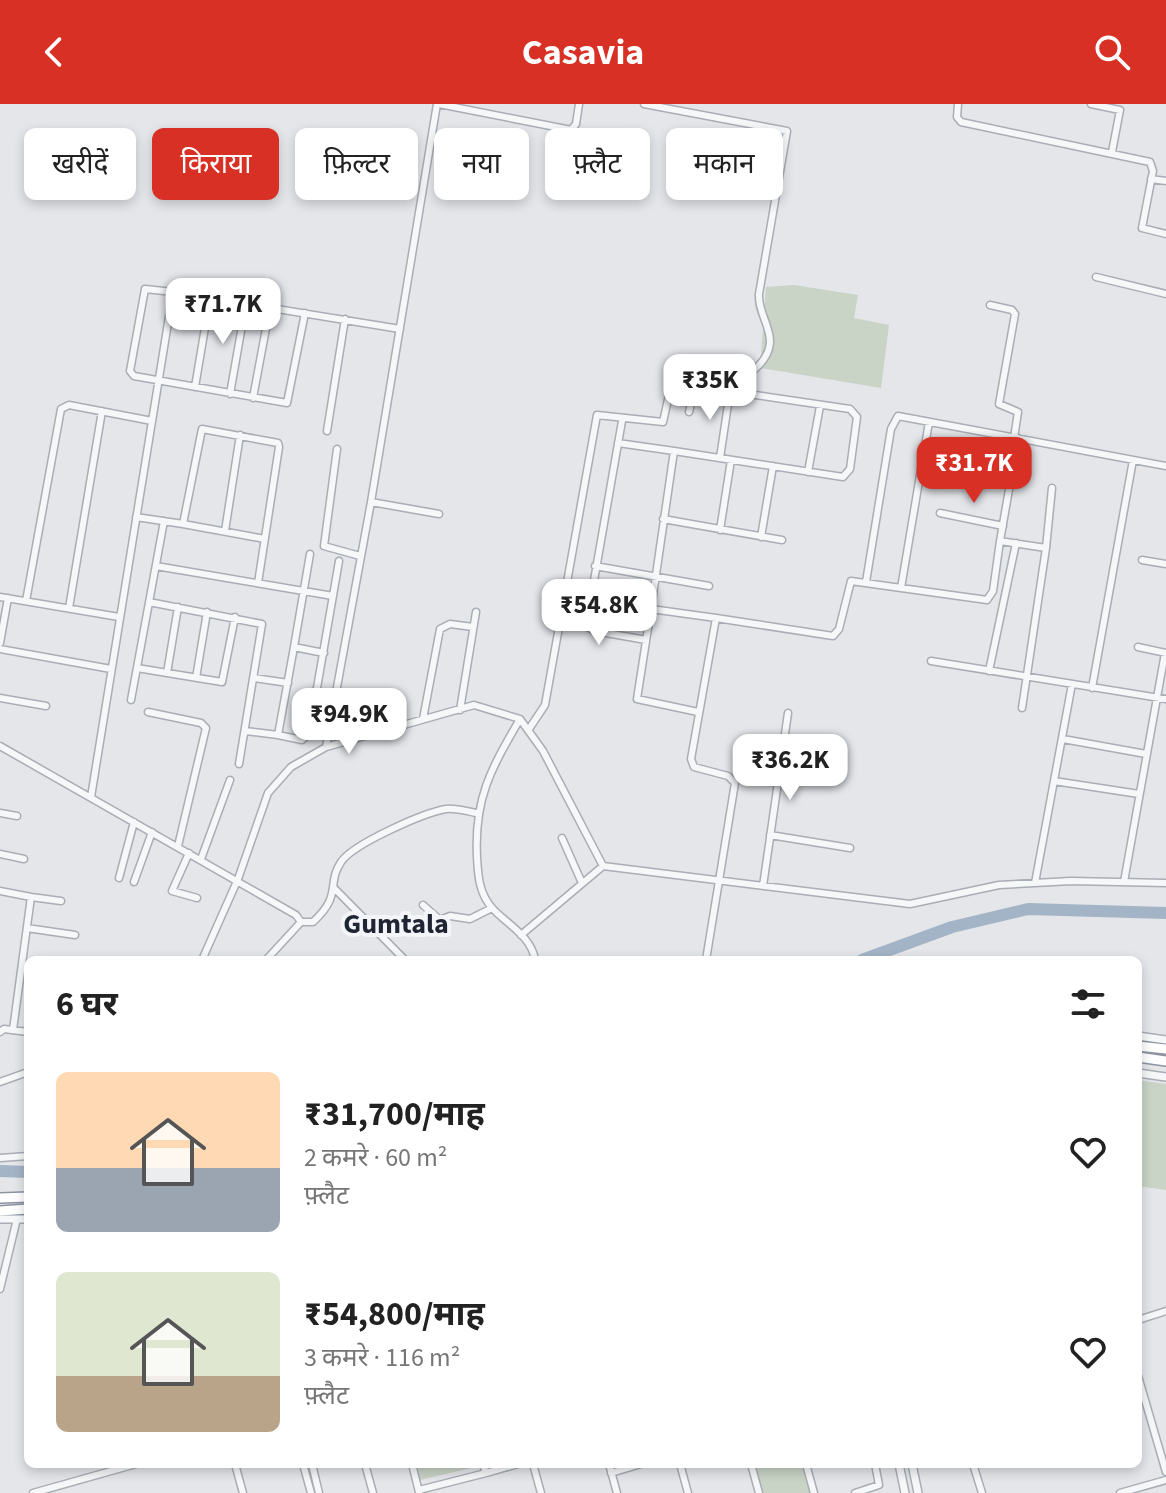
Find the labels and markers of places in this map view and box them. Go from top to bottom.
pin: ₹71.7K [158,278,288,346]
pin: ₹35K [663,354,757,422]
pin: ₹31.7K [909,437,1039,505]
pin: ₹54.8K [534,579,664,647]
pin: ₹94.9K [284,688,414,756]
pin: ₹36.2K [725,734,855,802]

